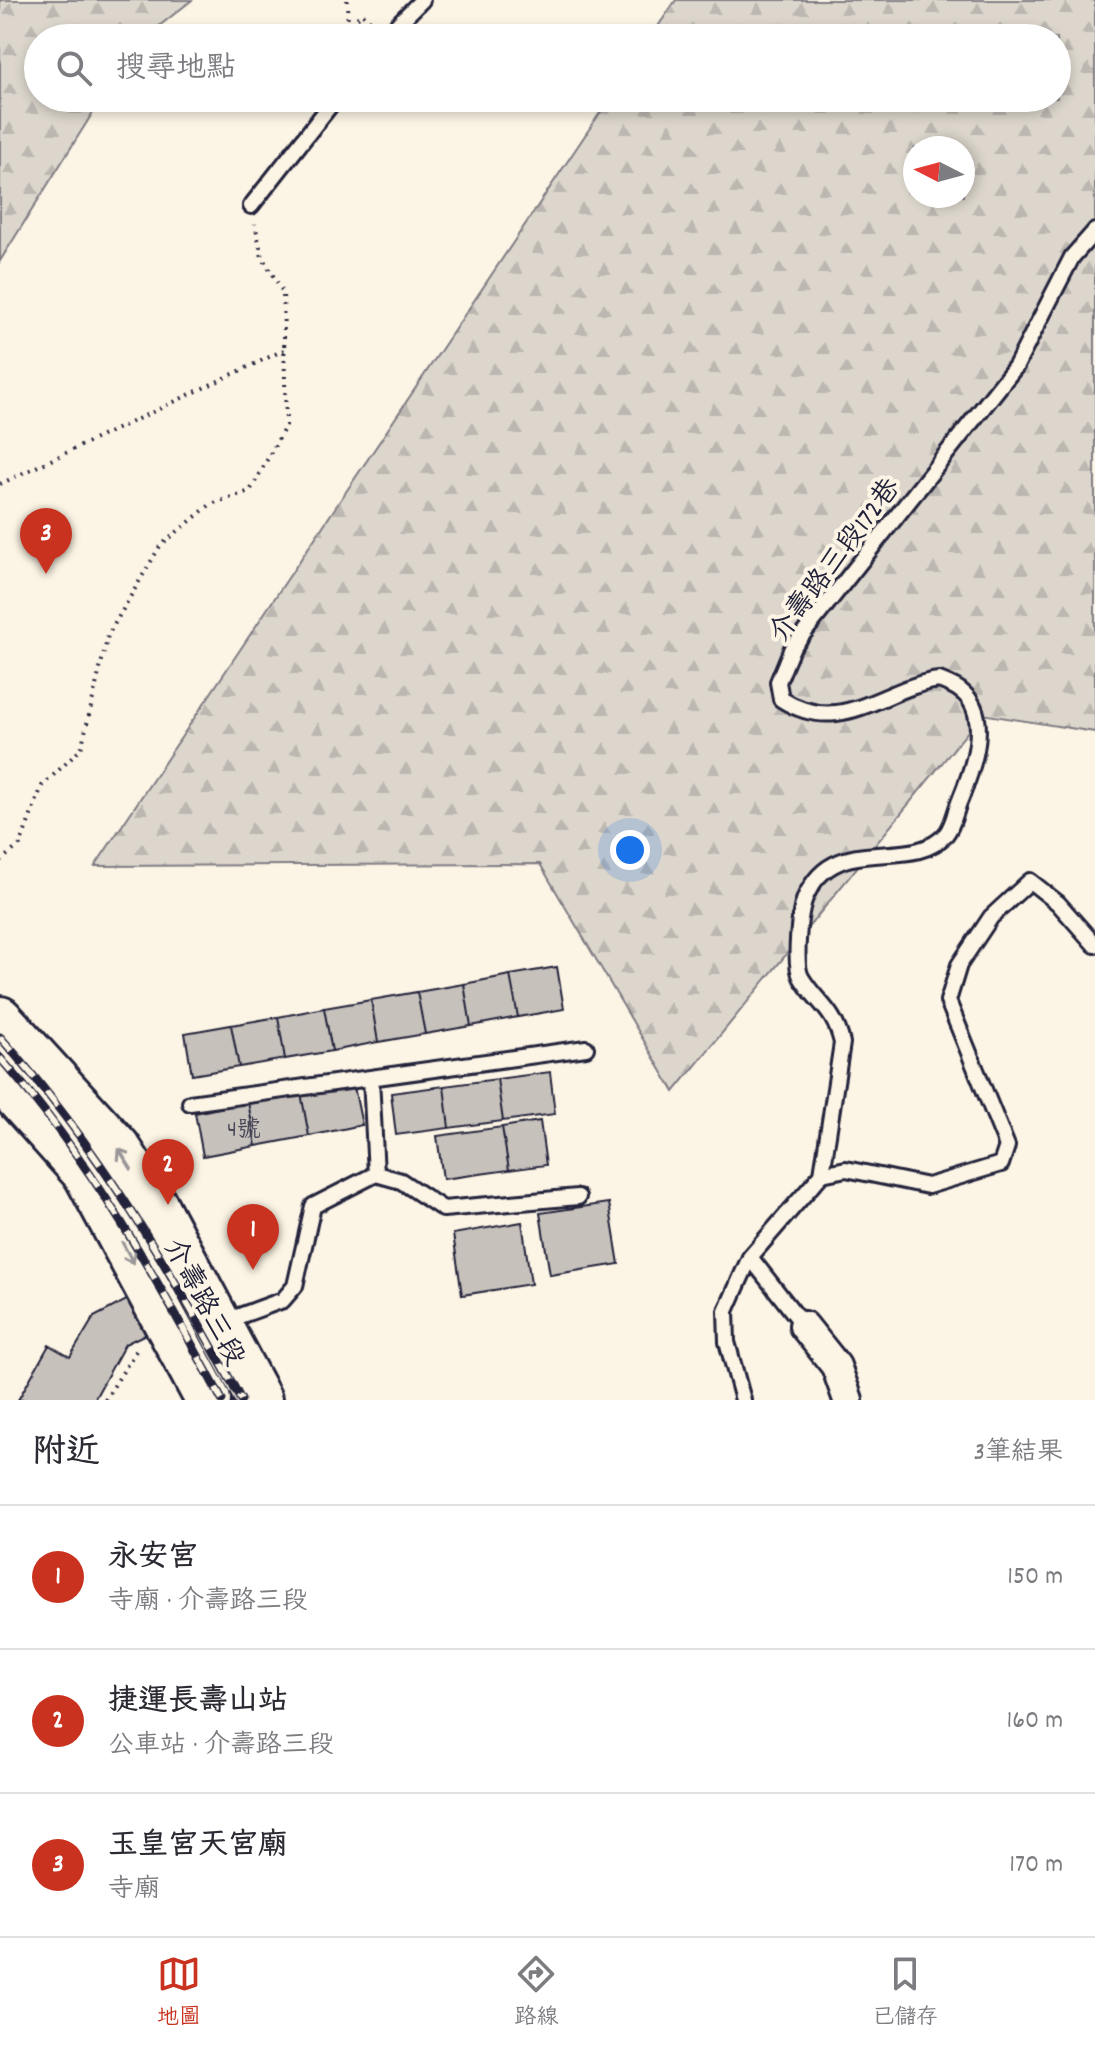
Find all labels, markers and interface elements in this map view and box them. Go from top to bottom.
search box [24,24,1071,112]
icon: search [52,46,96,90]
text: 搜尋地點 [116,49,236,92]
north arrow [903,136,975,208]
street label: 介壽路三段172巷 [762,470,913,653]
pin: 3 [20,508,72,574]
your location [610,830,650,870]
house number: 4號 [227,1114,261,1148]
pin: 2 [142,1139,194,1205]
one-way arrow [117,1148,133,1171]
pin: 1 [227,1204,279,1270]
street label: 介壽路三段 [151,1232,252,1375]
one-way arrow [120,1240,136,1264]
text: 附近 [32,1430,100,1479]
text: 3筆結果 [973,1435,1063,1472]
text: 永安宮 [108,1538,198,1581]
text: 1 [55,1559,61,1596]
text: 150 m [1007,1559,1063,1596]
text: 寺廟 · 介壽路三段 [108,1584,308,1621]
text: 捷運長壽山站 [108,1682,288,1725]
text: 2 [52,1703,64,1740]
text: 160 m [1007,1703,1063,1740]
text: 公車站 · 介壽路三段 [108,1728,334,1765]
text: 玉皇宮天宮廟 [108,1826,288,1869]
text: 3 [52,1847,64,1884]
text: 170 m [1009,1847,1063,1884]
text: 寺廟 [108,1872,160,1909]
tab: 地圖 [157,1952,201,2034]
tab: 路線 [514,1952,558,2034]
tab: 已儲存 [872,1952,938,2034]

